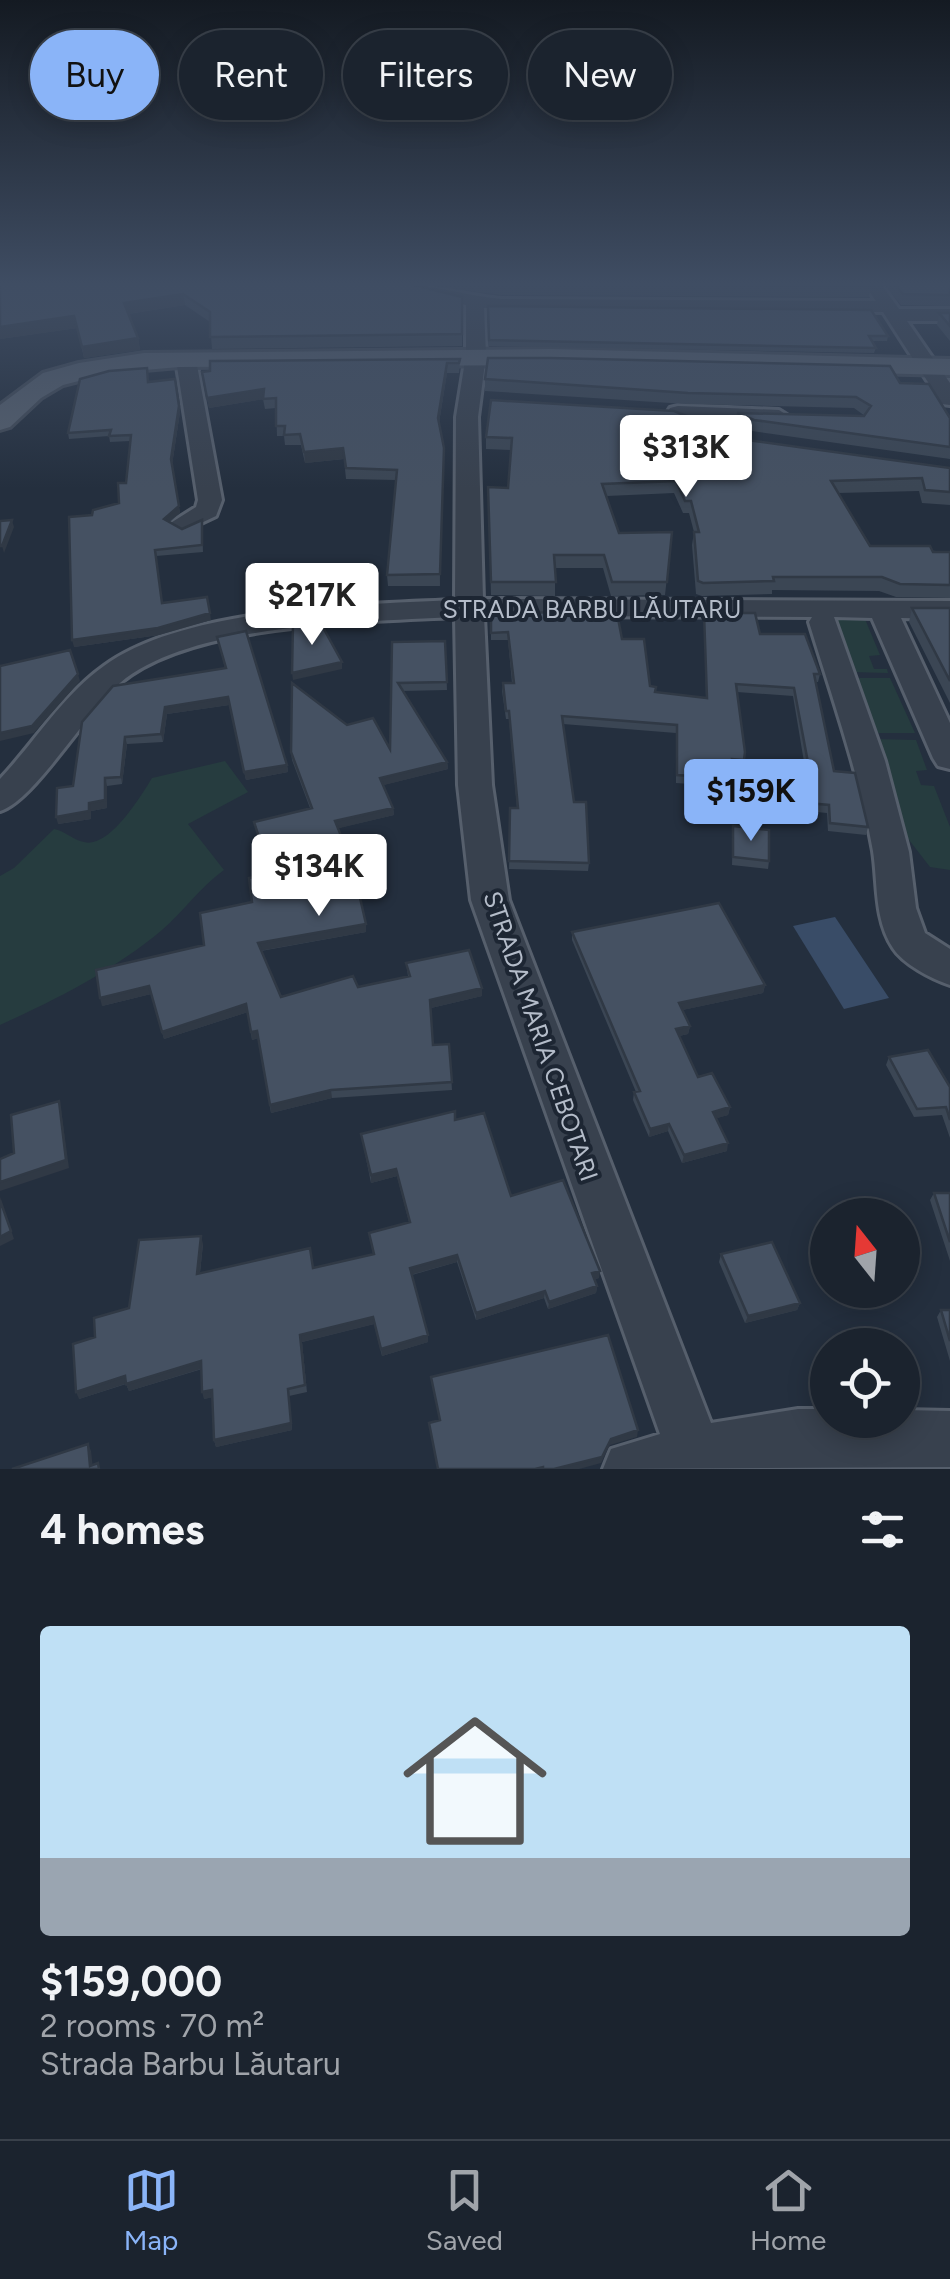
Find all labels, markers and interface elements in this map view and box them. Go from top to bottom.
chip: Buy [30,30,159,120]
chip: Rent [179,30,323,120]
chip: Filters [343,30,508,120]
chip: New [528,30,672,120]
pin: $313K [616,415,756,500]
text: $313K [642,428,730,466]
pin: $217K [242,563,382,648]
text: $217K [268,576,356,614]
street label: STRADA BARBU LĂUTARU [443,594,741,624]
pin: $159K [681,759,821,844]
text: $159K [706,772,796,810]
pin: $134K [249,834,389,919]
text: $134K [274,847,364,885]
street label: STRADA MARIA CEBOTARI [477,887,605,1185]
north arrow [810,1198,920,1308]
map controls [810,1198,920,1438]
button: locate [810,1328,920,1438]
icon: filters [855,1502,910,1557]
text: 4 homes [40,1504,204,1555]
icon: home [385,1691,565,1871]
text: $159,000 [40,1956,222,2007]
text: 2 rooms · 70 m² [40,2007,264,2045]
text: Strada Barbu Lăutaru [40,2045,341,2083]
tab: Map [124,2163,179,2257]
tab: Saved [426,2163,503,2257]
tab: Home [750,2163,826,2257]

